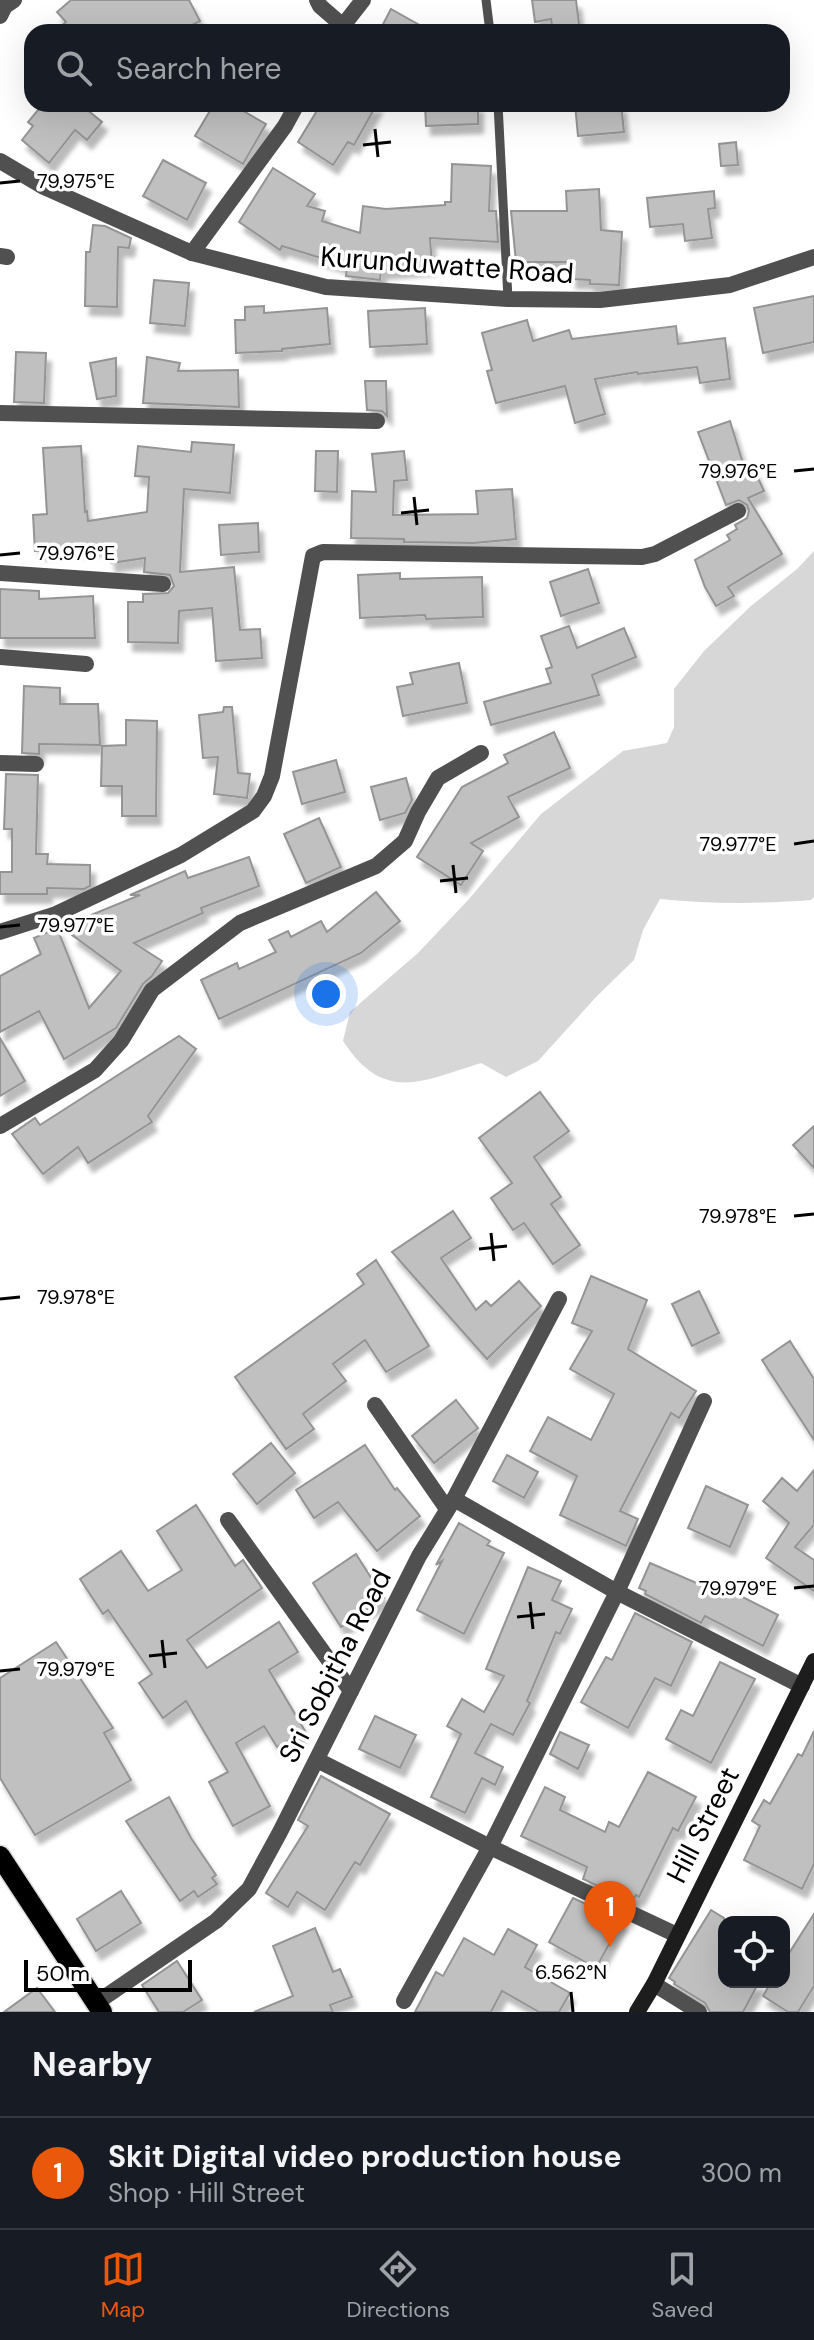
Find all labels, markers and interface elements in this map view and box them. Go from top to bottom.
search box [24,24,790,112]
icon: search [52,46,96,90]
text: Search here [116,49,282,88]
text: 79.975°E [37,168,115,194]
street label: Kurunduwatte Road [319,238,575,292]
text: 79.976°E [699,458,777,484]
text: 79.976°E [37,540,115,566]
text: 79.977°E [699,831,777,857]
text: 79.977°E [37,912,115,938]
your location [306,974,346,1014]
text: 79.978°E [699,1203,777,1229]
text: 79.978°E [37,1284,115,1310]
street label: Sri Sobitha Road [270,1563,400,1769]
text: 79.979°E [699,1575,777,1601]
text: 79.979°E [37,1656,115,1682]
street label: Hill Street [658,1761,748,1889]
pin: 1 [584,1881,636,1947]
map controls [718,1916,790,1988]
button: locate [718,1916,790,1988]
scale bar [24,1956,192,1992]
text: 50 m [36,1959,90,1988]
text: 6.562°N [535,1959,607,1985]
text: Nearby [32,2042,152,2087]
text: Skit Digital video production house [108,2137,622,2176]
text: 1 [53,2156,63,2190]
text: 300 m [701,2156,782,2190]
text: Shop · Hill Street [108,2176,305,2210]
tab: Map [101,2247,145,2324]
tab: Directions [347,2247,450,2324]
tab: Saved [652,2247,713,2324]

